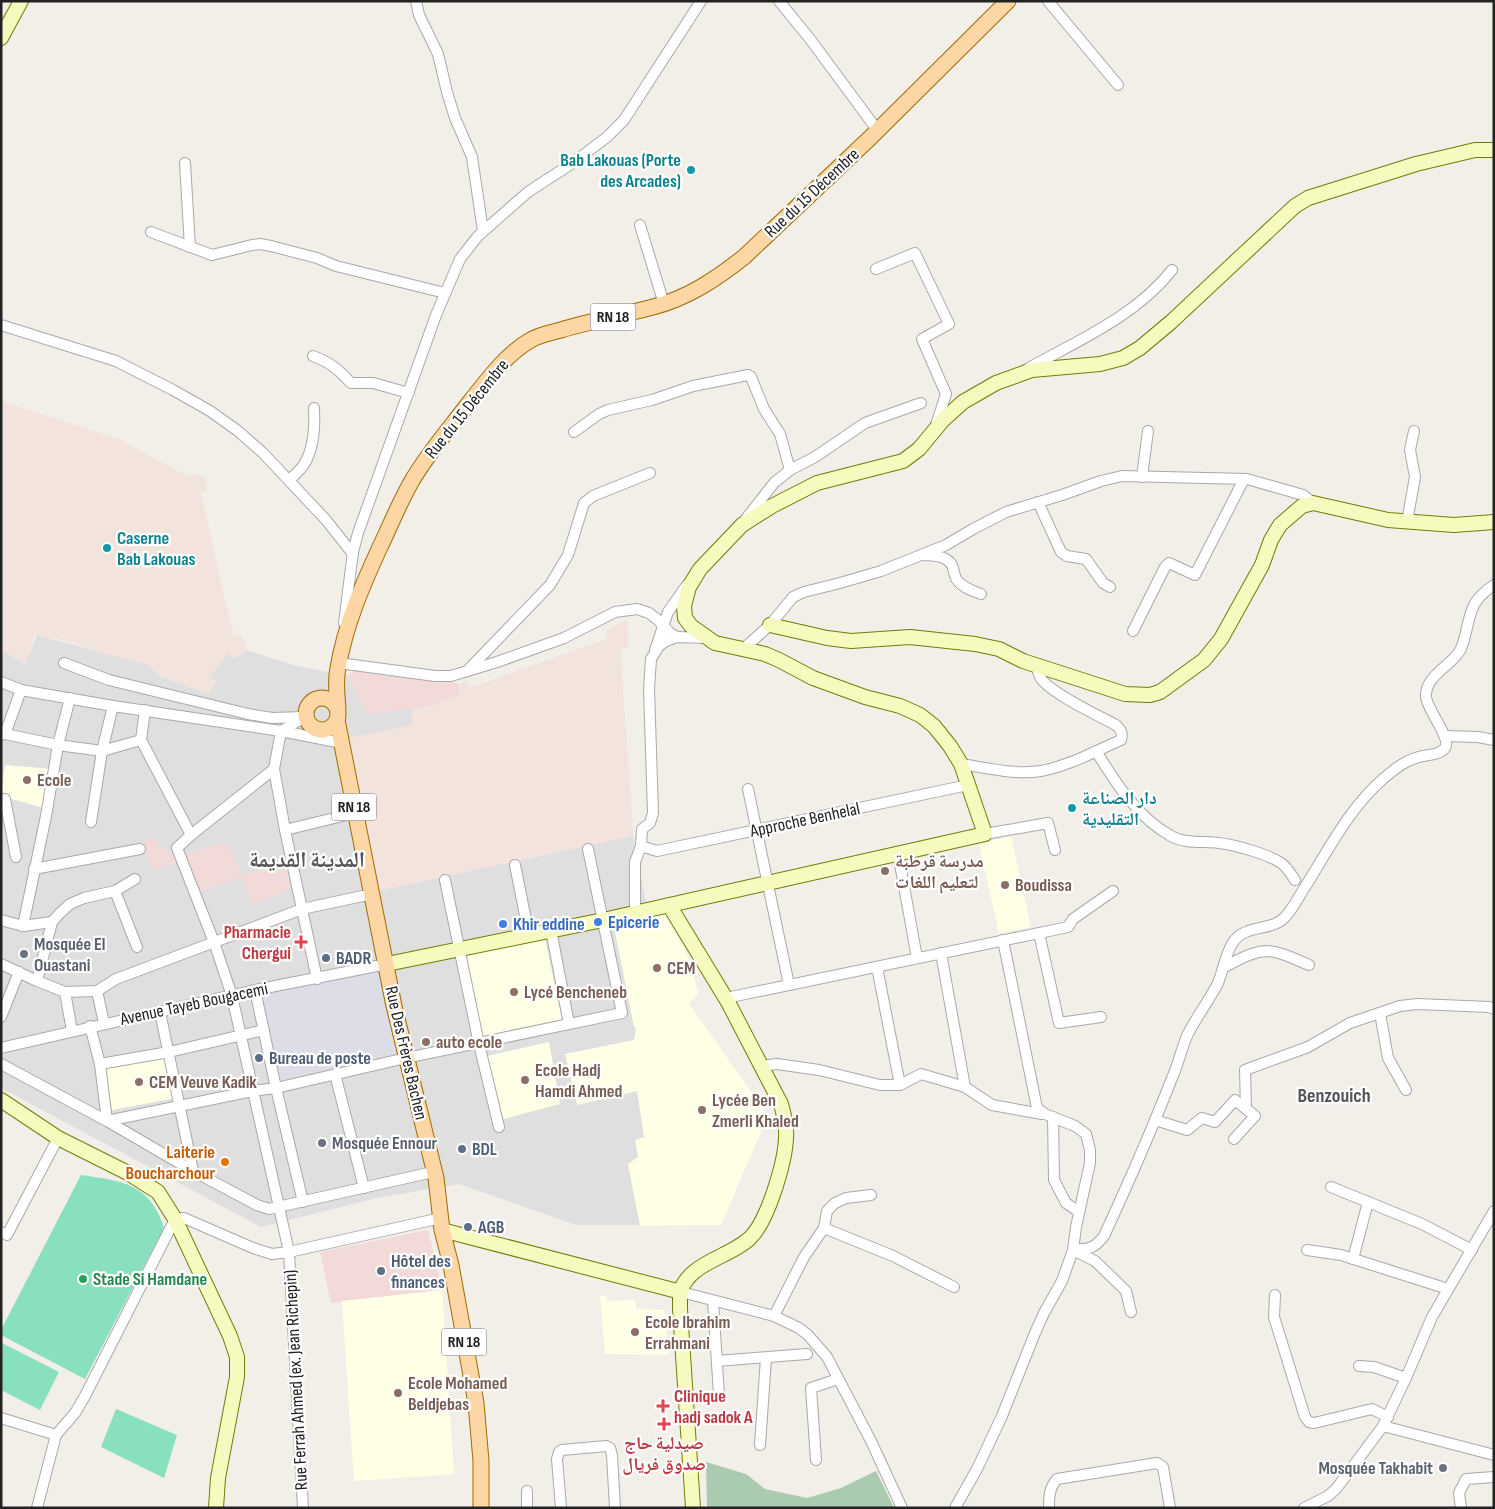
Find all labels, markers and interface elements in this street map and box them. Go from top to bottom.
street label: Rue du 15 Décembre [760,144,864,242]
place label: Bab Lakouas (Porte des Arcades) [560,150,681,192]
marker: Bab Lakouas (Porte des Arcades) [685,164,697,176]
road number: RN 18 [590,304,636,330]
street label: Rue du 15 Décembre [421,355,513,463]
place label: Caserne Bab Lakouas [117,528,196,570]
marker: Caserne Bab Lakouas [101,542,113,554]
place label: Ecole [37,770,71,791]
marker: Ecole [21,774,33,786]
place label: دار الصناعة التقليدية [1082,788,1157,830]
road number: RN 18 [332,794,376,820]
street label: Approche Benhelal [747,798,862,842]
marker: دار الصناعة التقليدية [1066,802,1078,814]
district label: المدينة القديمة [249,847,365,874]
place label: مدرسة قرطبة لتعليم اللغات [895,851,984,894]
marker: مدرسة قرطبة لتعليم اللغات [879,865,891,877]
place label: Boudissa [1015,875,1072,896]
marker: Boudissa [999,879,1011,891]
place label: Epicerie [608,912,659,933]
place label: Khir eddine [513,914,585,935]
marker: Epicerie [592,916,604,928]
marker: Khir eddine [497,918,509,930]
place label: Pharmacie Chergui [224,922,291,964]
place label: Mosquée El Ouastani [34,934,106,976]
marker: Pharmacie Chergui [295,936,307,948]
marker: Mosquée El Ouastani [18,948,30,960]
place label: BADR [336,948,371,969]
marker: BADR [320,952,332,964]
place label: CEM [667,958,695,979]
marker: CEM [651,962,663,974]
street label: Avenue Tayeb Bougacemi [117,978,270,1030]
place label: Lycé Bencheneb [524,982,627,1003]
street label: Rue Des Frères Bachen [380,984,432,1122]
marker: Lycé Bencheneb [508,986,520,998]
place label: auto ecole [436,1032,502,1053]
marker: auto ecole [420,1036,432,1048]
place label: Bureau de poste [269,1048,371,1069]
marker: Bureau de poste [253,1052,265,1064]
place label: Ecole Hadj Hamdi Ahmed [535,1060,623,1102]
place label: CEM Veuve Kadik [149,1072,257,1093]
marker: Ecole Hadj Hamdi Ahmed [519,1074,531,1086]
marker: CEM Veuve Kadik [133,1076,145,1088]
district label: Benzouich [1297,1084,1371,1108]
place label: Lycée Ben Zmerli Khaled [712,1090,799,1132]
marker: Lycée Ben Zmerli Khaled [696,1104,708,1116]
place label: Mosquée Ennour [332,1133,438,1154]
marker: Mosquée Ennour [316,1137,328,1149]
place label: BDL [472,1139,497,1160]
place label: Laiterie Boucharchour [126,1142,215,1184]
marker: BDL [456,1143,468,1155]
marker: Laiterie Boucharchour [219,1156,231,1168]
place label: AGB [477,1217,505,1238]
marker: AGB [462,1221,474,1233]
place label: Hôtel des finances [391,1251,451,1293]
marker: Hôtel des finances [375,1265,387,1277]
place label: Stade Si Hamdane [93,1269,207,1290]
street label: Rue Ferrah Ahmed (ex. Jean Richepin) [280,1269,312,1491]
marker: Stade Si Hamdane [77,1273,89,1285]
place label: Ecole Ibrahim Errahmani [645,1312,730,1354]
marker: Ecole Ibrahim Errahmani [629,1326,641,1338]
road number: RN 18 [442,1328,486,1355]
place label: Ecole Mohamed Beldjebas [408,1373,507,1415]
place label: Clinique hadj sadok A [674,1386,753,1428]
marker: Ecole Mohamed Beldjebas [392,1387,404,1399]
marker: Clinique hadj sadok A [656,1399,670,1413]
marker: صيدلية حاج صدوق فريال [658,1418,670,1430]
place label: صيدلية حاج صدوق فريال [622,1433,706,1475]
place label: Mosquée Takhabit [1318,1458,1433,1479]
marker: Mosquée Takhabit [1437,1462,1449,1474]

